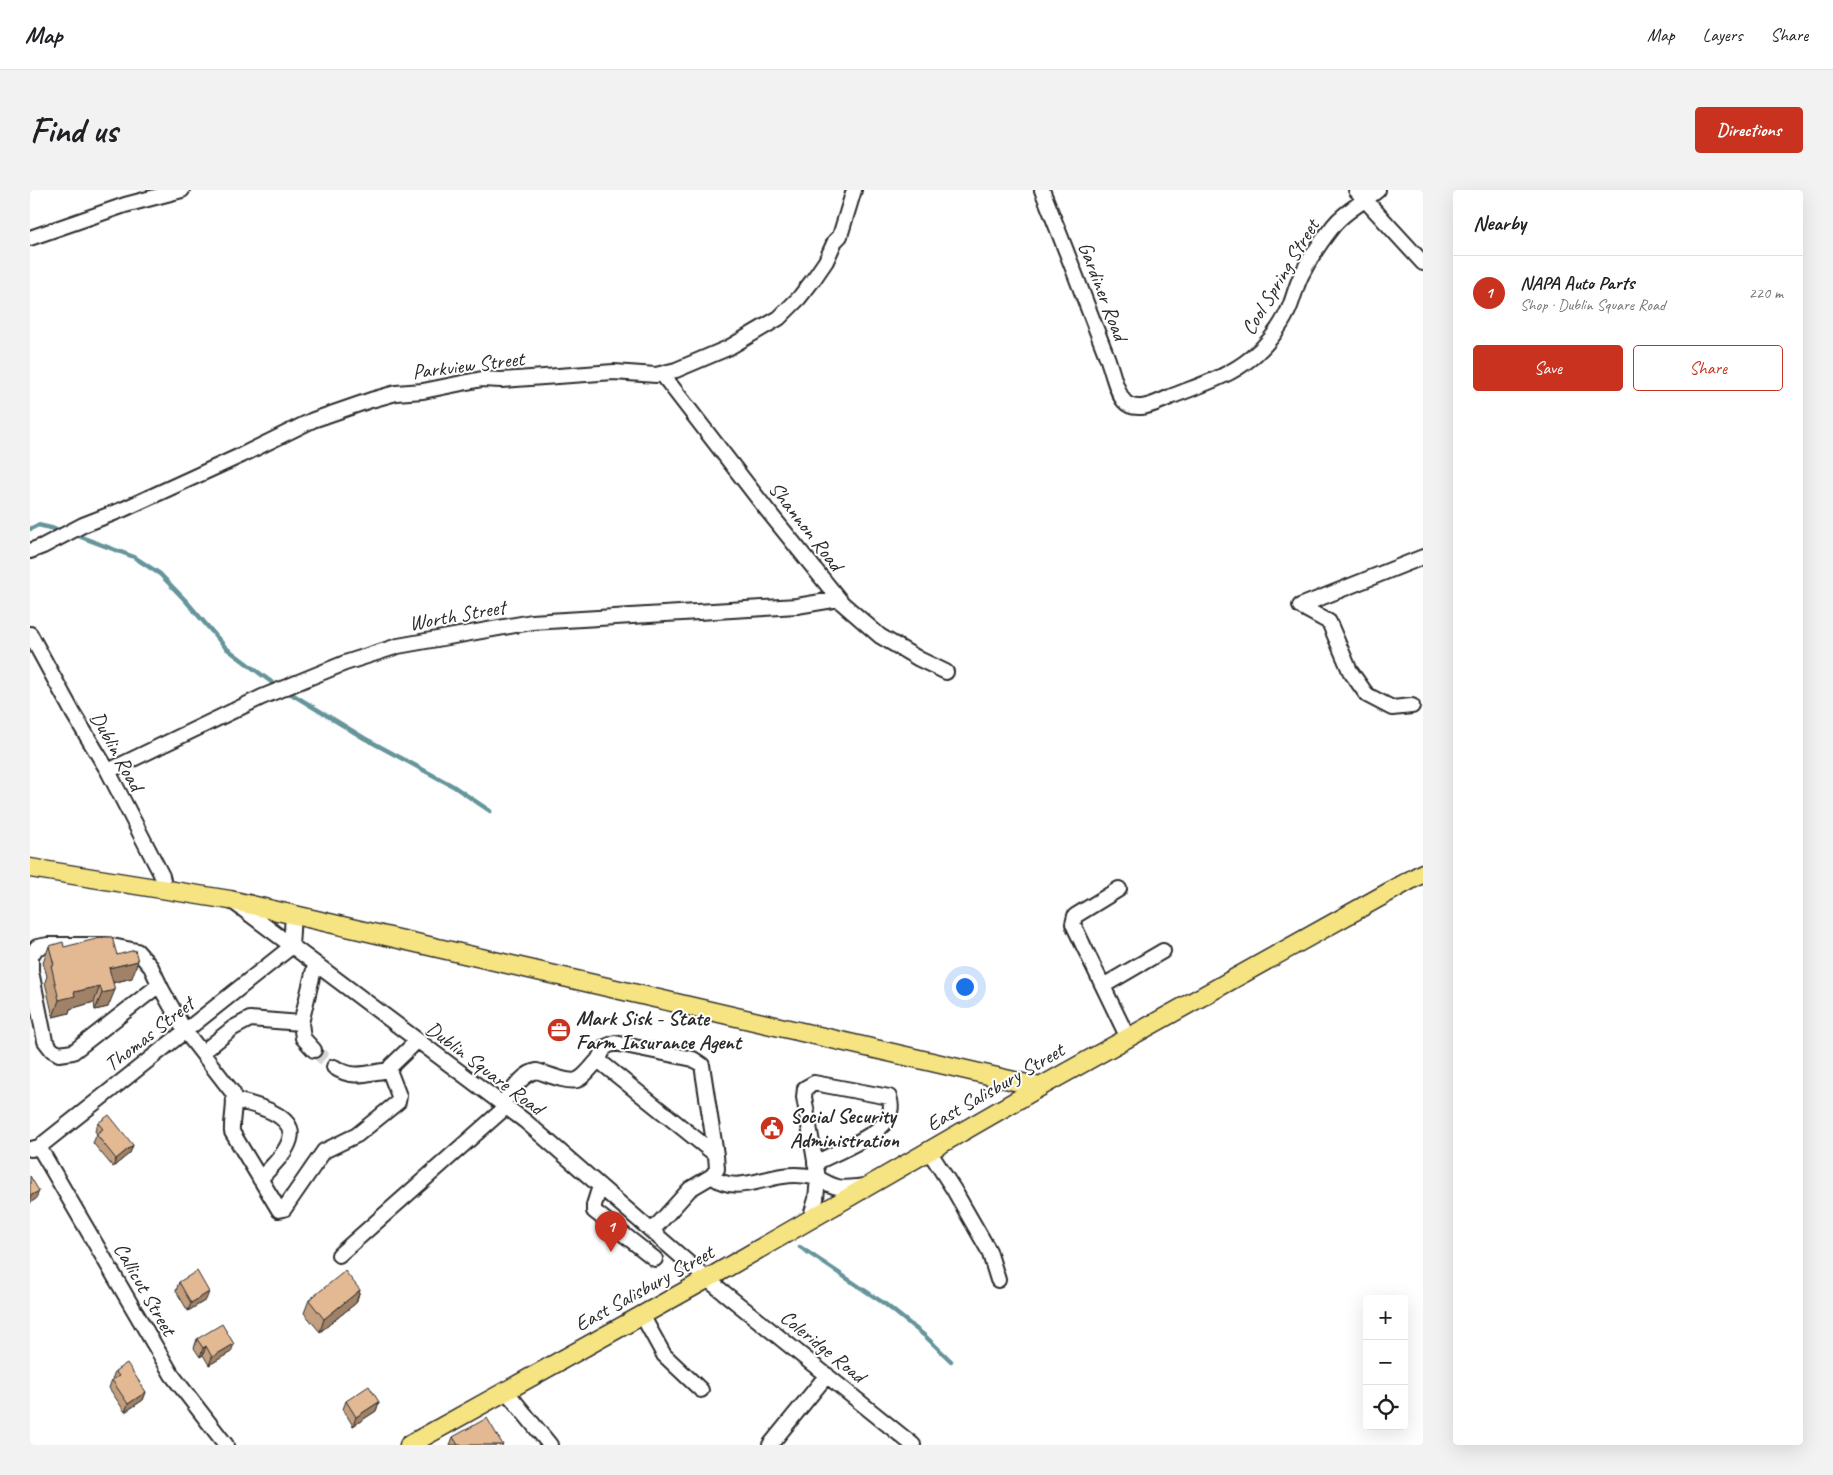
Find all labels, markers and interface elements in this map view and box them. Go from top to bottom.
text: Map [25,20,62,50]
text: Map [1647,24,1675,46]
text: Layers [1703,24,1742,46]
text: Share [1770,24,1808,46]
button: Directions [1695,107,1803,153]
text: Find us [30,108,117,153]
text: Nearby [1473,210,1526,236]
street label: Cool Spring Street [1235,213,1326,340]
street label: Gardiner Road [1072,238,1135,347]
text: NAPA Auto Parts [1520,271,1634,295]
text: 1 [1485,283,1493,303]
text: 220 m [1749,283,1783,303]
text: Shop · Dublin Square Road [1520,295,1665,315]
street label: Parkview Street [411,345,527,385]
button: Save [1473,345,1623,391]
button: Share [1633,345,1783,391]
street label: Shannon Road [763,476,851,579]
street label: Worth Street [407,593,510,636]
street label: Dublin Road [85,707,151,799]
your location [952,974,978,1000]
street label: Thomas Street [99,989,201,1077]
place label: Mark Sisk - State Farm Insurance Agent [576,1005,743,1055]
street label: Dublin Square Road [421,1015,551,1122]
office icon: Mark Sisk - State Farm Insurance Agent [546,1017,572,1043]
street label: East Salisbury Street [921,1036,1070,1137]
place label: Social Security Administration [790,1103,899,1153]
public building icon: Social Security Administration [759,1115,785,1141]
pin: 1 [595,1211,627,1252]
street label: Callicut Street [108,1238,183,1342]
street label: East Salisbury Street [570,1238,720,1337]
map controls [1363,1295,1408,1430]
button: + [1363,1295,1408,1340]
street label: Coleridge Road [775,1304,874,1391]
button: − [1363,1340,1408,1385]
button: locate [1363,1385,1408,1430]

